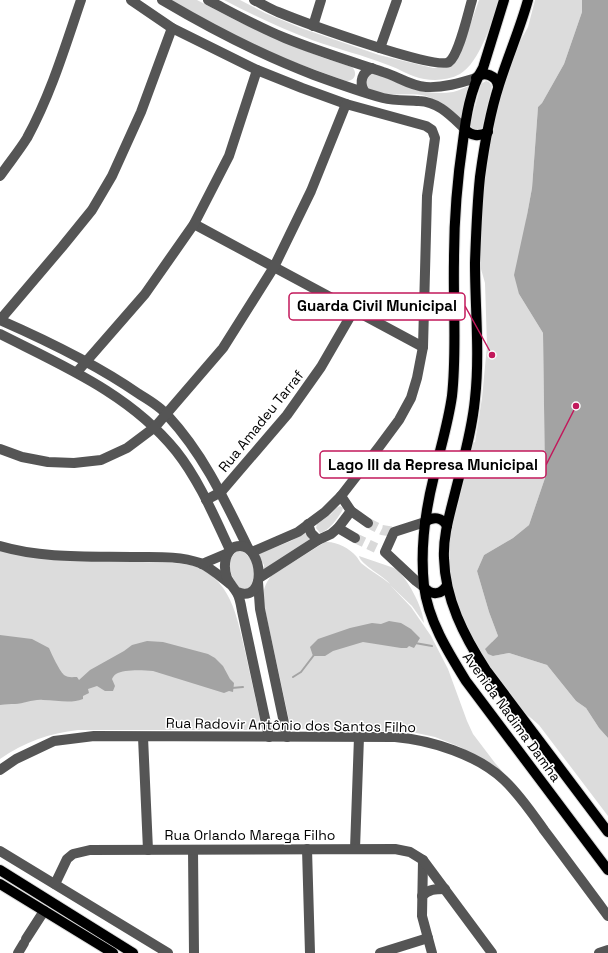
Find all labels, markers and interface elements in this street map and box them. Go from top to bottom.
callout: Guarda Civil Municipal [289,293,465,320]
text: Guarda Civil Municipal [297,296,457,315]
street label: Rua Amadeu Tarraf [214,366,308,476]
callout: Lago III da Represa Municipal [320,451,546,478]
text: Lago III da Represa Municipal [328,455,538,474]
street label: Avenida Nadima Damha [459,649,565,785]
street label: Rua Radovir Antônio dos Santos Filho [166,714,416,736]
street label: Rua Orlando Marega Filho [165,826,335,844]

